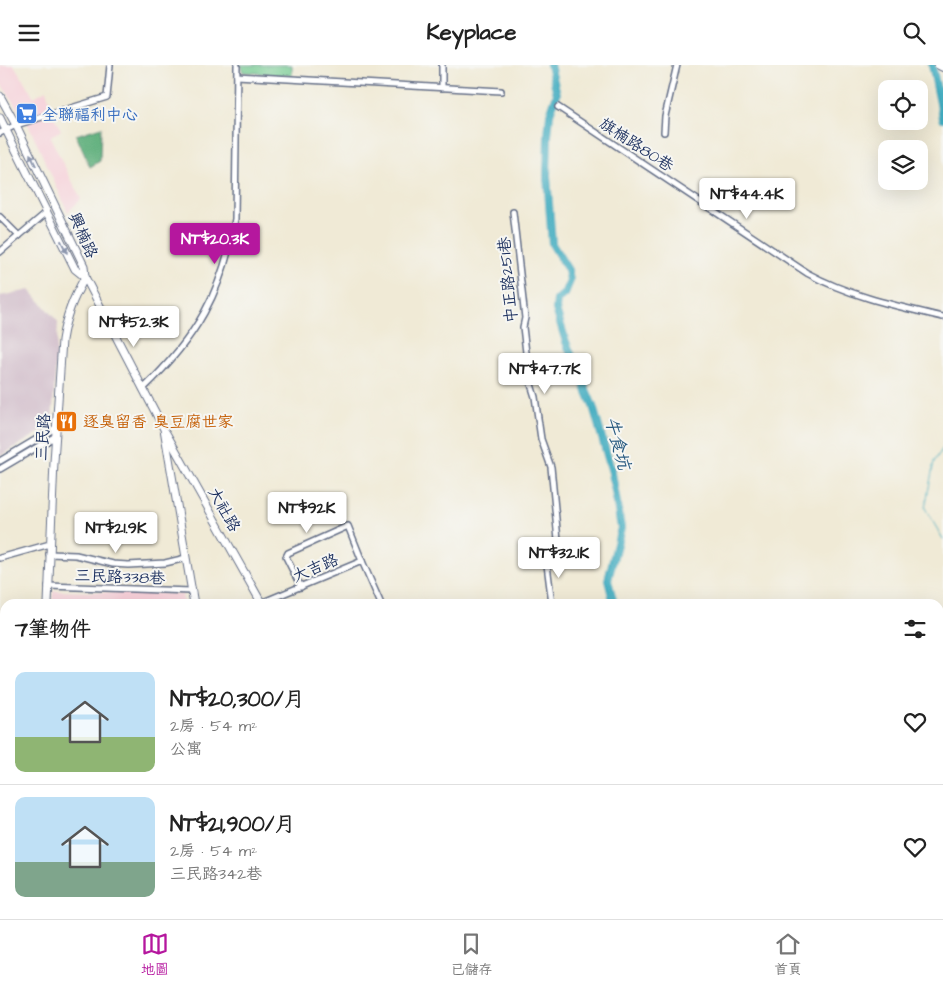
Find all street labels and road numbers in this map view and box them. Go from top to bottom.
street label: 旗楠路80巷 [595,113,678,177]
street label: 興楠路 [63,209,103,262]
street label: 中正路251巷 [493,236,523,324]
street label: 三民路 [30,412,56,462]
street label: 大社路 [203,483,245,536]
street label: 大吉路 [289,548,342,587]
street label: 三民路338巷 [74,564,166,590]

